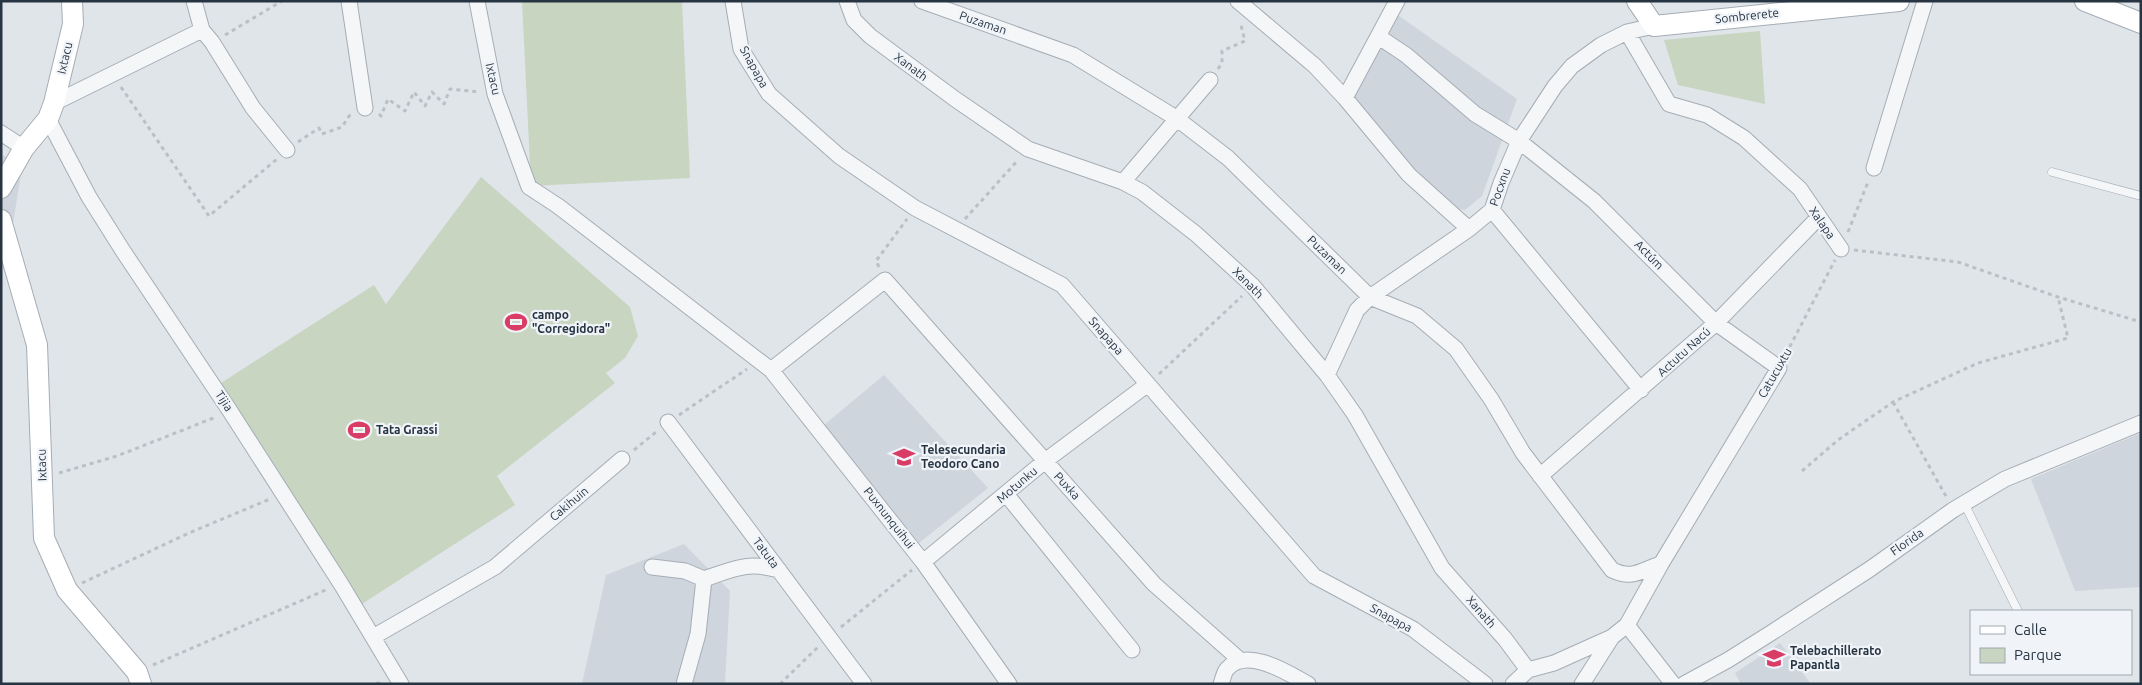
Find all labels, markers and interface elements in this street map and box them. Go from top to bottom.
street label: Sombrerete [1714,6,1780,25]
street label: Puzaman [958,8,1008,37]
street label: Ixtacu [55,41,74,75]
street label: Snapapa [738,44,771,90]
street label: Xanath [892,50,930,83]
street label: Ixtacu [484,62,503,96]
street label: Pocxnu [1487,166,1512,208]
street label: Xalapa [1807,204,1838,241]
street label: Puzaman [1305,233,1350,276]
street label: Actúm [1632,238,1666,272]
street label: Xanath [1230,265,1266,301]
place label: campo "Corregidora" [532,308,610,335]
sports icon: campo "Corregidora" [503,309,529,335]
street label: Snapapa [1086,314,1126,357]
street label: Actutu Nacú [1655,325,1713,379]
street label: Catucuxtu [1755,346,1794,400]
street label: Tijia [213,388,236,413]
sports icon: Tata Grassi [346,417,372,443]
place label: Tata Grassi [376,423,438,436]
place label: Telesecundaria Teodoro Cano [921,443,1006,470]
school or university icon: Telesecundaria Teodoro Cano [891,444,917,470]
street label: Ixtacu [34,449,49,481]
street label: Motunku [994,464,1040,505]
street label: Puxka [1052,469,1083,502]
street label: Cakihuin [547,484,590,523]
street label: Puxnunquihui [861,485,917,551]
street label: Florida [1888,526,1926,558]
street label: Tatuta [751,535,782,571]
street label: Xanath [1464,593,1499,630]
street label: Snapapa [1368,601,1414,634]
legend [1970,610,2132,675]
text: Calle [2014,621,2047,638]
place label: Telebachillerato Papantla [1790,644,1882,671]
school or university icon: Telebachillerato Papantla [1761,645,1787,671]
text: Parque [2014,646,2062,663]

